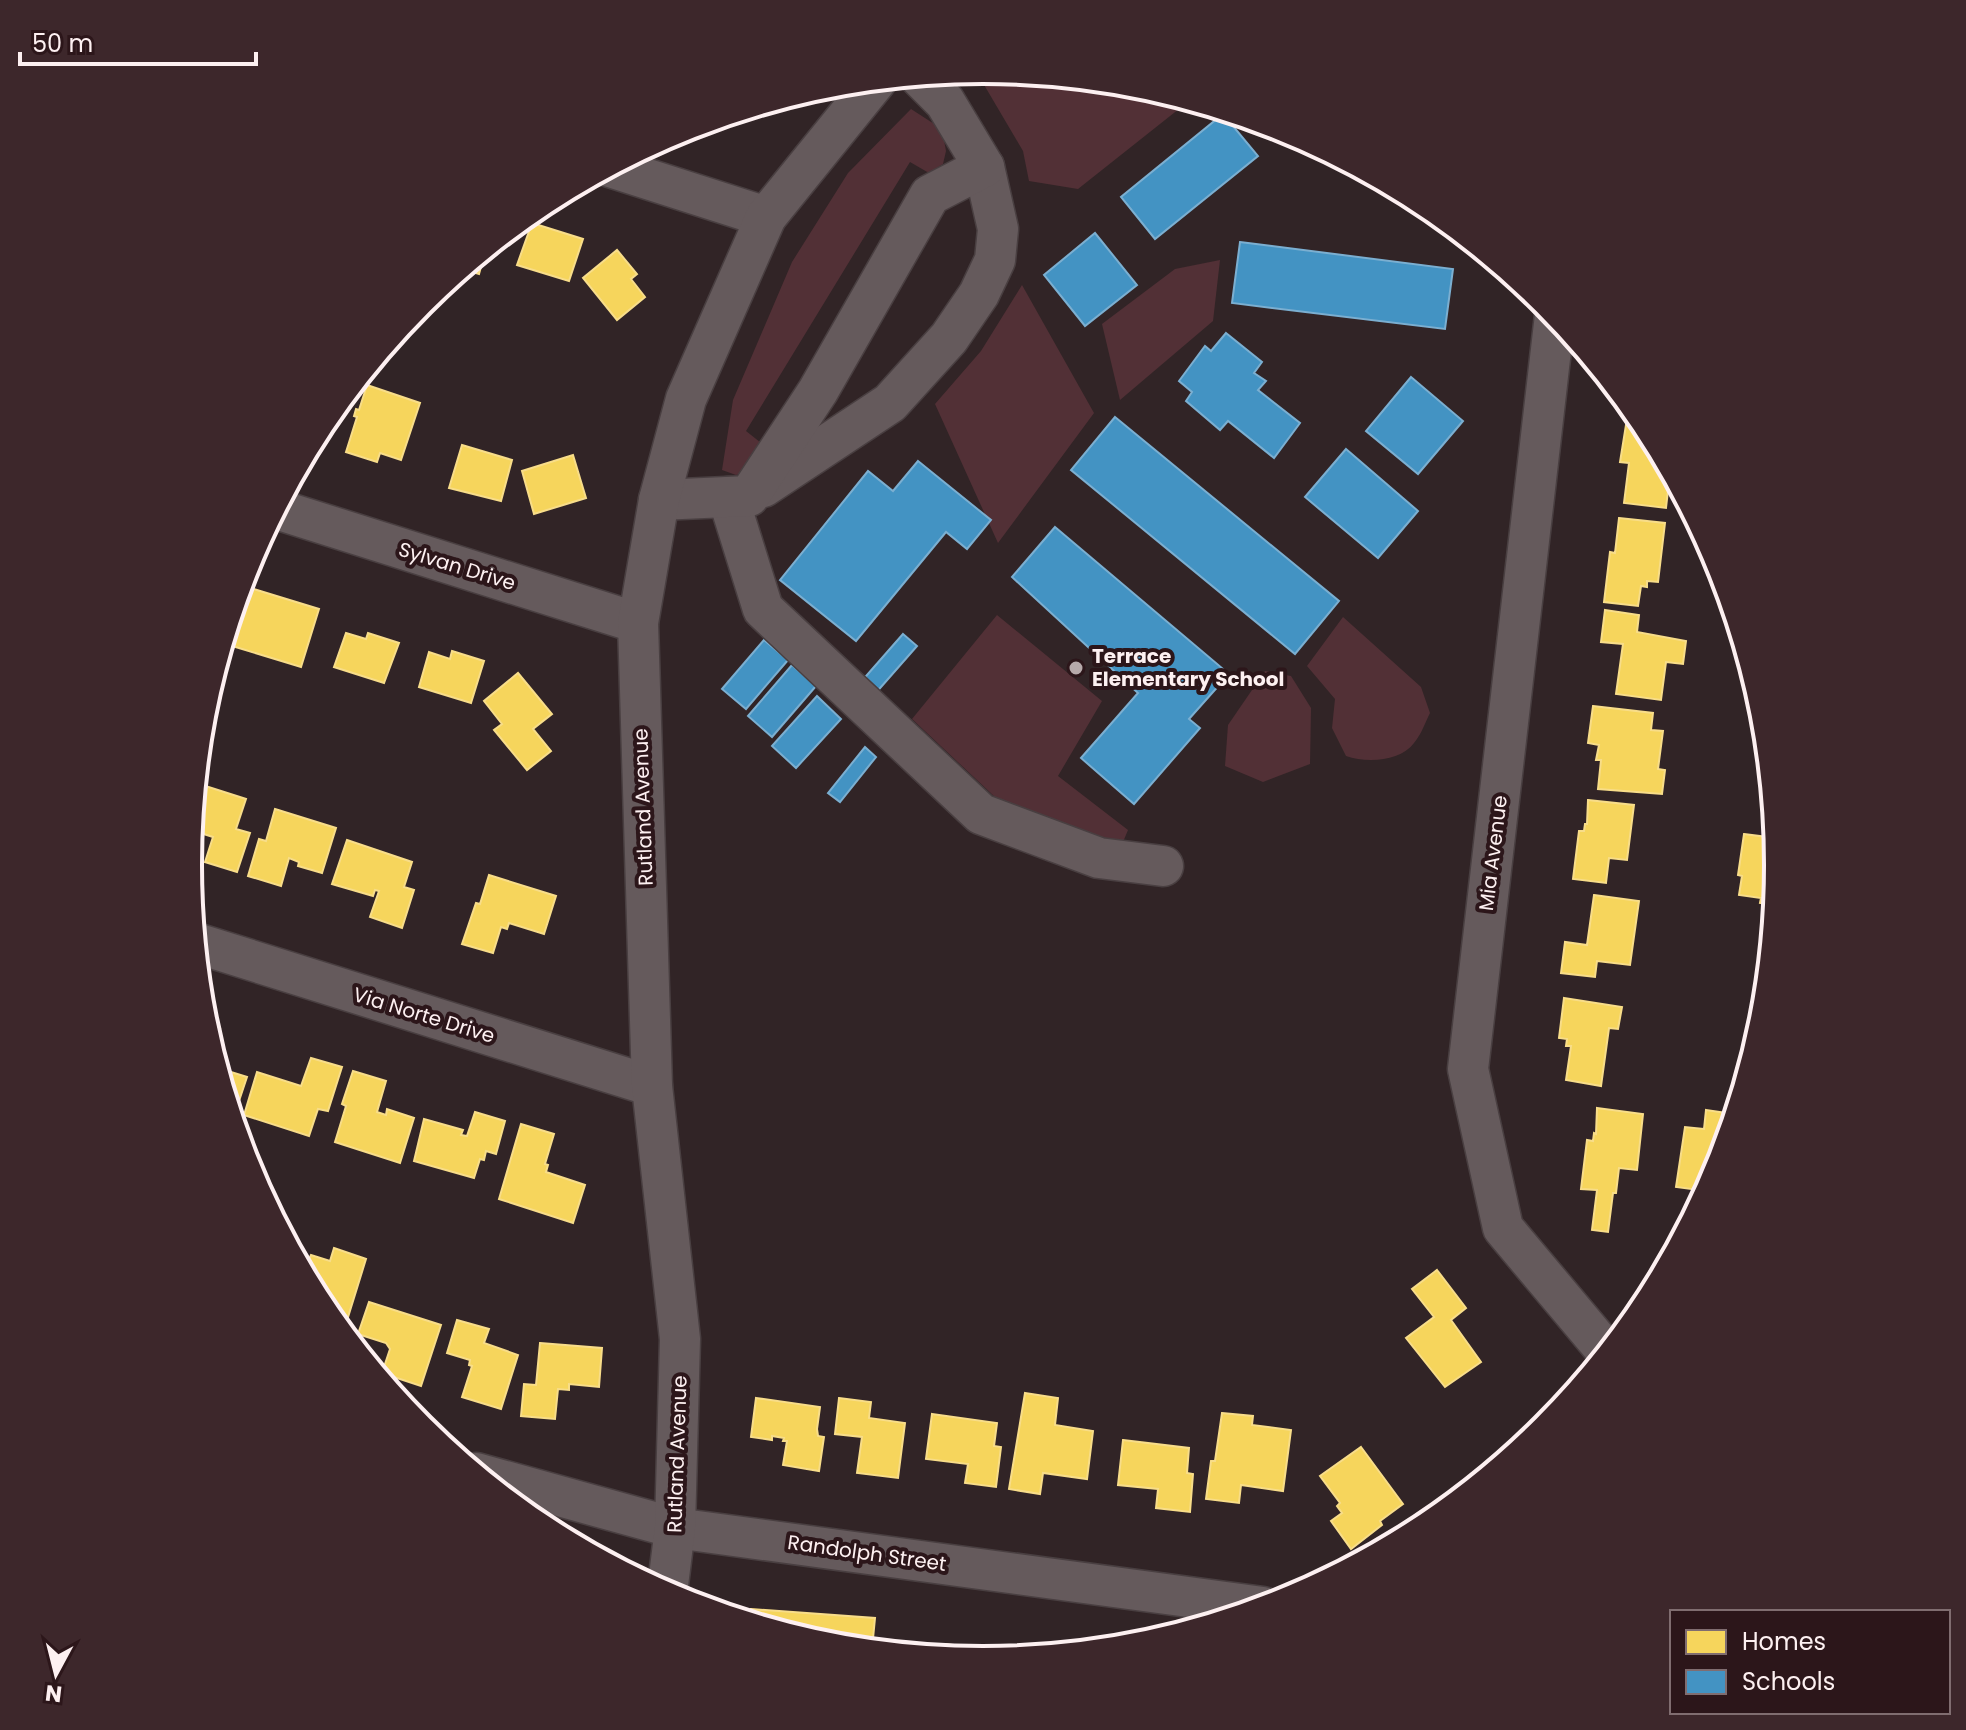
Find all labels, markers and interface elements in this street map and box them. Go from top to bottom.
scale bar [20,16,256,66]
text: 50 m [32,27,93,60]
street label: Sylvan Drive [395,535,519,597]
place label: Terrace Elementary School [1092,642,1284,693]
marker: Terrace Elementary School [1067,659,1085,677]
street label: Rutland Avenue [626,728,660,886]
street label: Mia Avenue [1472,794,1514,912]
street label: Via Norte Drive [350,980,498,1050]
street label: Rutland Avenue [660,1375,694,1533]
street label: Randolph Street [786,1528,948,1578]
legend [1670,1610,1950,1714]
text: Homes [1742,1625,1826,1658]
north arrow [16,1634,96,1714]
text: Schools [1742,1665,1835,1698]
text: N [44,1677,64,1710]

